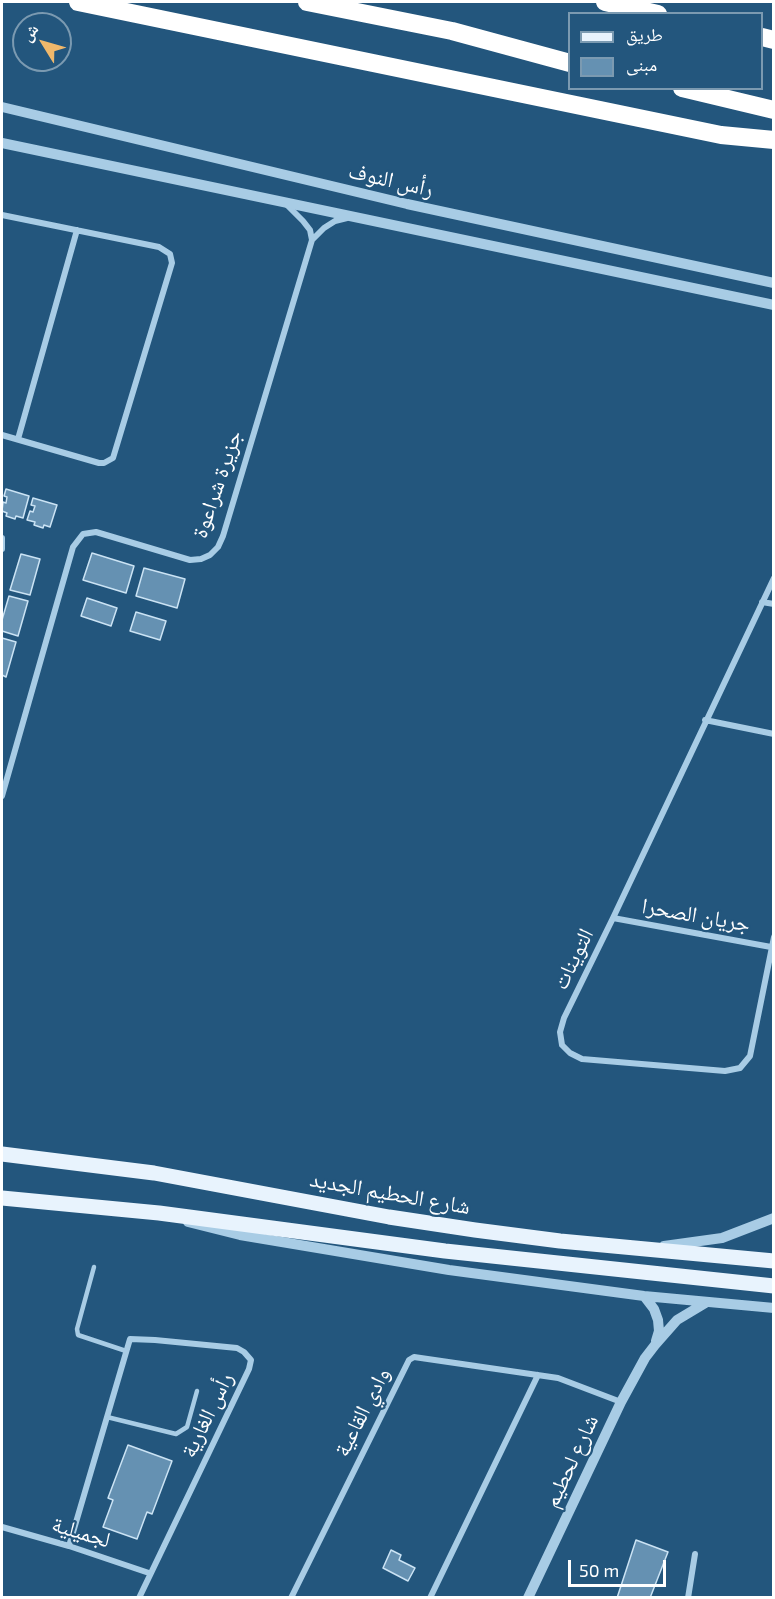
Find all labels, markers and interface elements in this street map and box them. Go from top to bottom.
north arrow [12,12,72,72]
legend [568,12,763,90]
text: ش [16,20,42,45]
text: طريق [626,23,663,45]
text: مبنى [626,53,657,75]
street label: رأس النوف [346,157,436,203]
street label: جزيرة شراعوة [186,427,248,541]
street label: جريان الصحرا [640,892,752,938]
street label: التوينات [547,924,599,994]
street label: شارع الحطيم الجديد [308,1166,472,1220]
street label: وادي القاعية [328,1363,396,1461]
street label: رأس الغارية [175,1368,239,1462]
street label: شارع لحطيم [538,1410,604,1512]
street label: لجميلية [49,1511,113,1553]
scale bar [571,1548,668,1586]
text: 50 m [579,1559,619,1581]

